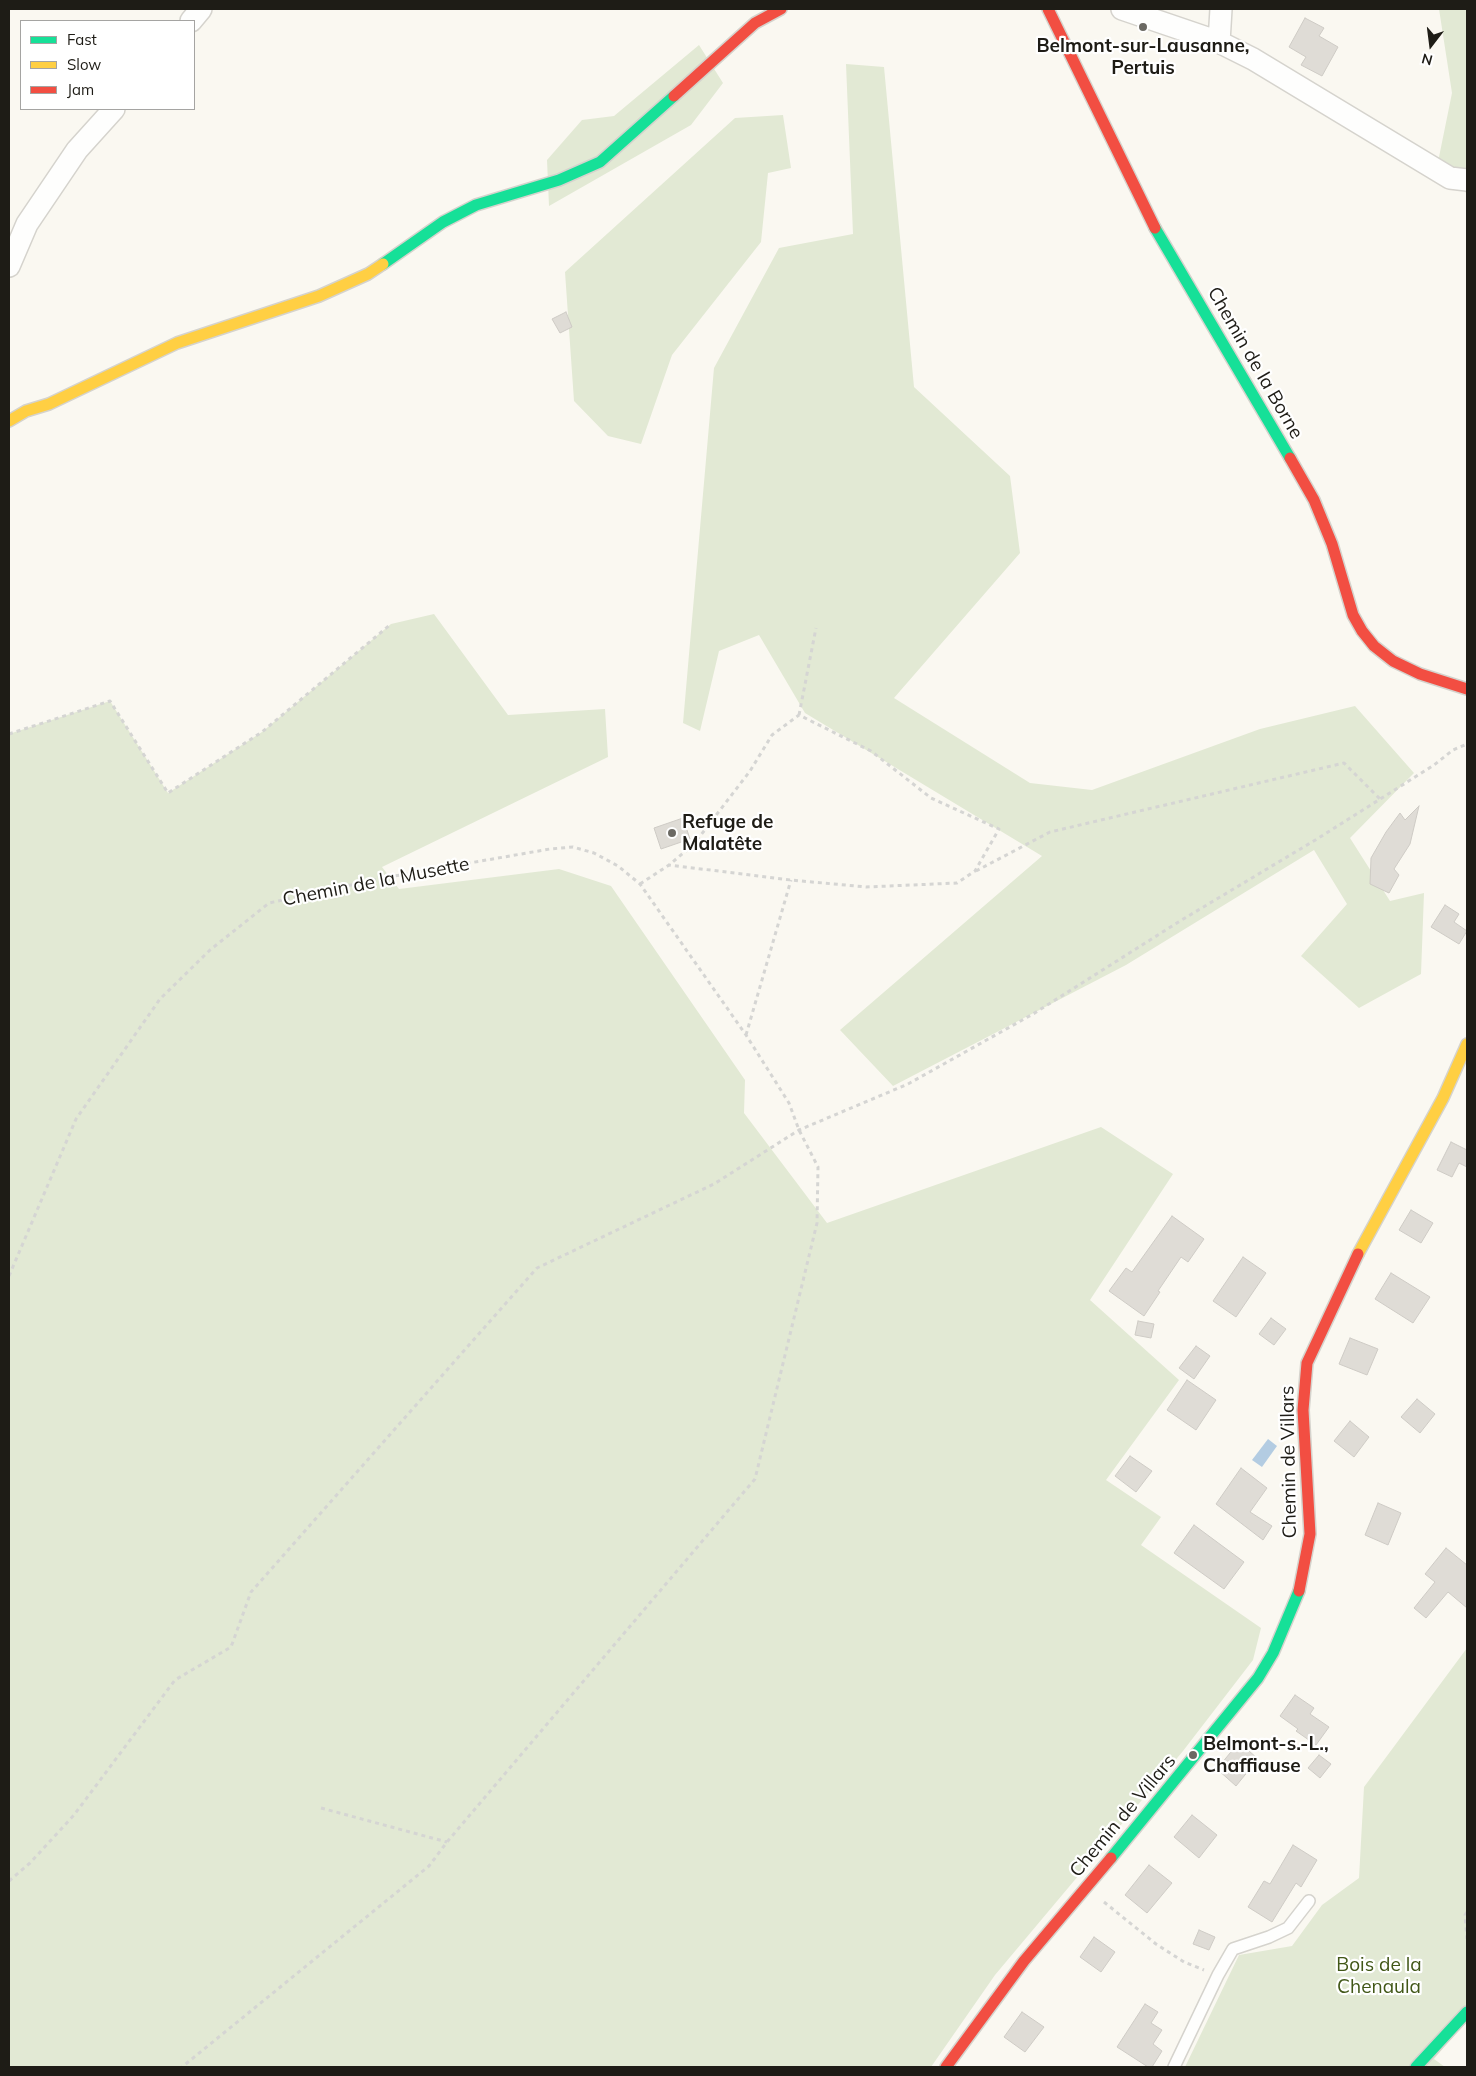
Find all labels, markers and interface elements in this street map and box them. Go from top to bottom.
legend [20,20,195,110]
north arrow [1406,20,1456,70]
marker: Belmont-sur-Lausanne, Pertuis [1137,21,1149,33]
text: Fast [67,30,97,49]
place label: Belmont-sur-Lausanne, Pertuis [1036,35,1250,79]
text: N [1420,49,1435,70]
text: Slow [67,55,101,74]
text: Jam [67,80,94,99]
street label: Chemin de la Borne [1202,283,1308,443]
place label: Refuge de Malatête [682,811,773,855]
marker: Refuge de Malatête [666,827,678,839]
street label: Chemin de la Musette [281,853,471,911]
street label: Chemin de Villars [1276,1385,1302,1539]
place label: Belmont-s.-L., Chaffiause [1203,1733,1329,1777]
marker: Belmont-s.-L., Chaffiause [1187,1749,1199,1761]
street label: Chemin de Villars [1065,1750,1181,1882]
park label: Bois de la Chenaula [1336,1954,1422,1998]

